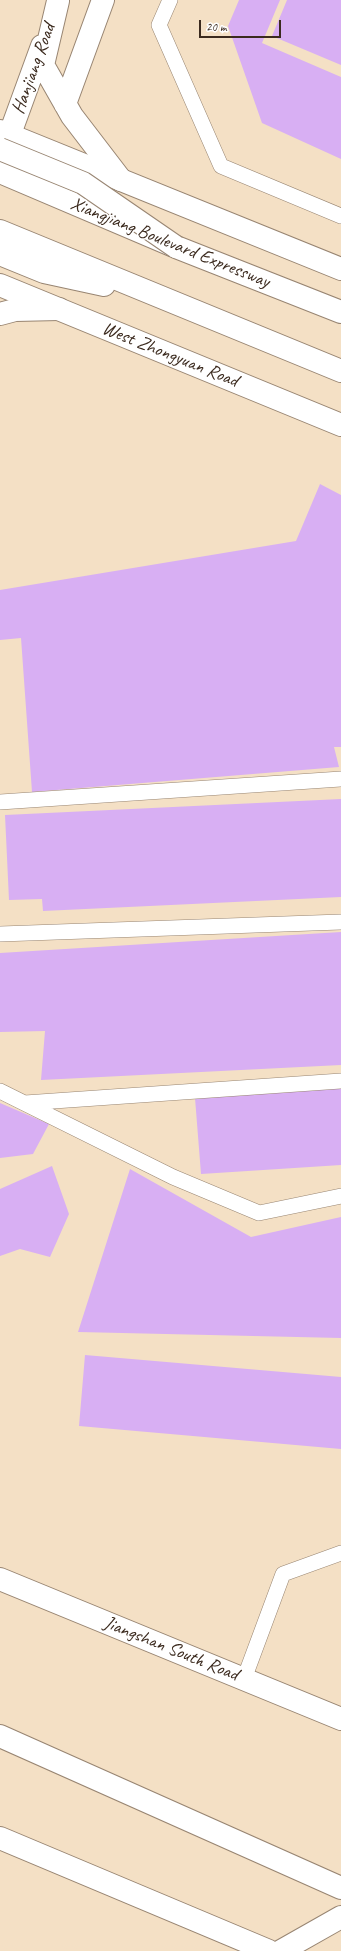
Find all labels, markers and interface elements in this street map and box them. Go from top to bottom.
scale bar [201,12,283,38]
text: 20 m [206,19,226,35]
street label: Hanjiang Road [7,21,61,117]
street label: Xiangjiang Boulevard Expressway [67,193,273,293]
street label: West Zhongyuan Road [99,317,241,393]
street label: Jiangshan South Road [101,1612,241,1686]

